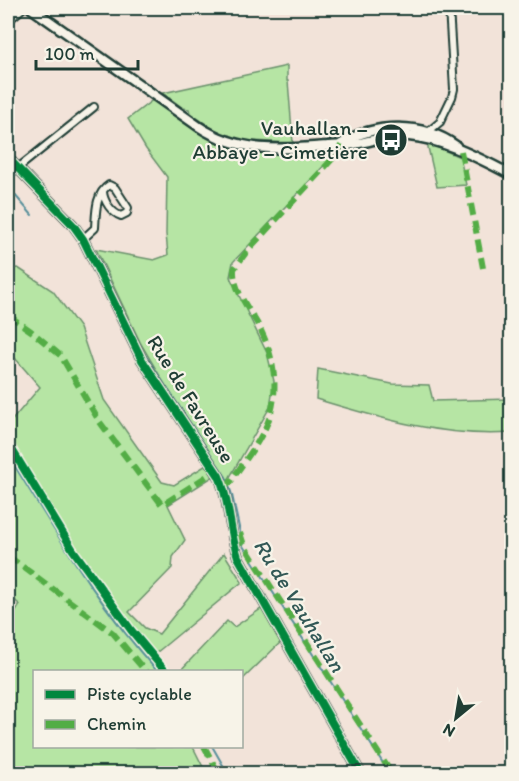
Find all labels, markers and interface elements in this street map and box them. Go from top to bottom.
scale bar [36,33,138,71]
text: 100 m [45,43,95,65]
place label: Vauhallan – Abbaye – Cimetière [192,115,368,164]
bus stop icon: Vauhallan – Abbaye – Cimetière [373,122,409,158]
street label: Rue de Favreuse [142,330,241,467]
water label: Ru de Vauhallan [248,534,351,677]
legend [33,670,243,748]
text: Piste cyclable [87,683,192,705]
north arrow [426,688,486,748]
text: Chemin [87,713,146,735]
text: N [439,720,458,741]

